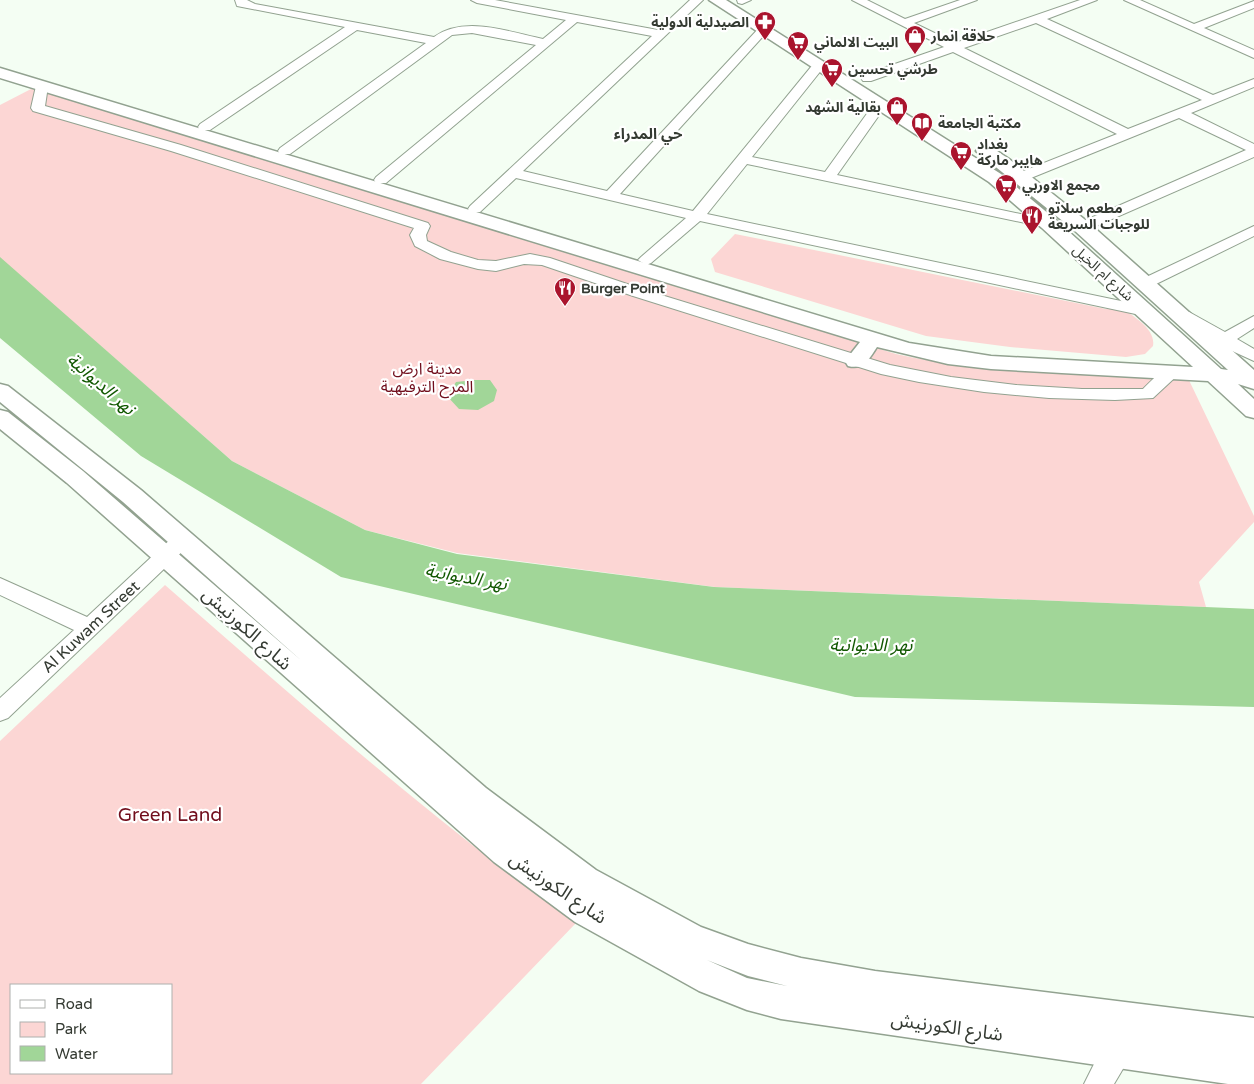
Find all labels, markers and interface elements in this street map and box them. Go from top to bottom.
pharmacy icon: الصيدلية الدولية [753,10,777,41]
place label: الصيدلية الدولية [651,14,749,31]
shop icon: حلاقة انمار [903,24,927,55]
place label: حلاقة انمار [930,28,995,45]
supermarket icon: البيت الالماني [786,30,810,61]
place label: البيت الالماني [814,34,899,53]
supermarket icon: طرشي تحسين [820,57,844,88]
place label: طرشي تحسين [848,61,938,80]
shop icon: بقالية الشهد [885,95,909,126]
place label: بقالية الشهد [805,99,881,116]
library icon: مكتبة الجامعة [910,111,934,142]
place label: مكتبة الجامعة [938,115,1021,132]
district label: حي المدراء [614,125,683,145]
place label: بغداد هايبر ماركة [977,136,1043,169]
supermarket icon: بغداد هايبر ماركة [949,140,973,171]
supermarket icon: مجمع الاوربي [994,173,1018,204]
place label: مجمع الاوربي [1022,177,1100,196]
place label: مطعم سلاتو للوجبات السريعة [1048,200,1150,233]
restaurant icon: مطعم سلاتو للوجبات السريعة [1020,204,1044,235]
street label: شارع ام الخيل [1068,241,1137,306]
restaurant icon: Burger Point [553,276,577,307]
place label: Burger Point [581,280,666,297]
water label: نهر الديوانية [63,349,141,421]
park label: مدينة ارض المرح الترفيهية [381,359,473,399]
water label: نهر الديوانية [423,559,511,595]
street label: Al Kuwam Street [38,577,144,677]
street label: شارع الكورنيش [196,583,296,676]
water label: نهر الديوانية [830,634,914,656]
park label: Green Land [118,804,222,826]
street label: شارع الكورنيش [504,847,611,930]
legend [10,984,172,1074]
text: Road [55,995,93,1013]
street label: شارع الكورنيش [889,1008,1004,1048]
text: Park [55,1020,87,1038]
text: Water [55,1045,98,1063]

